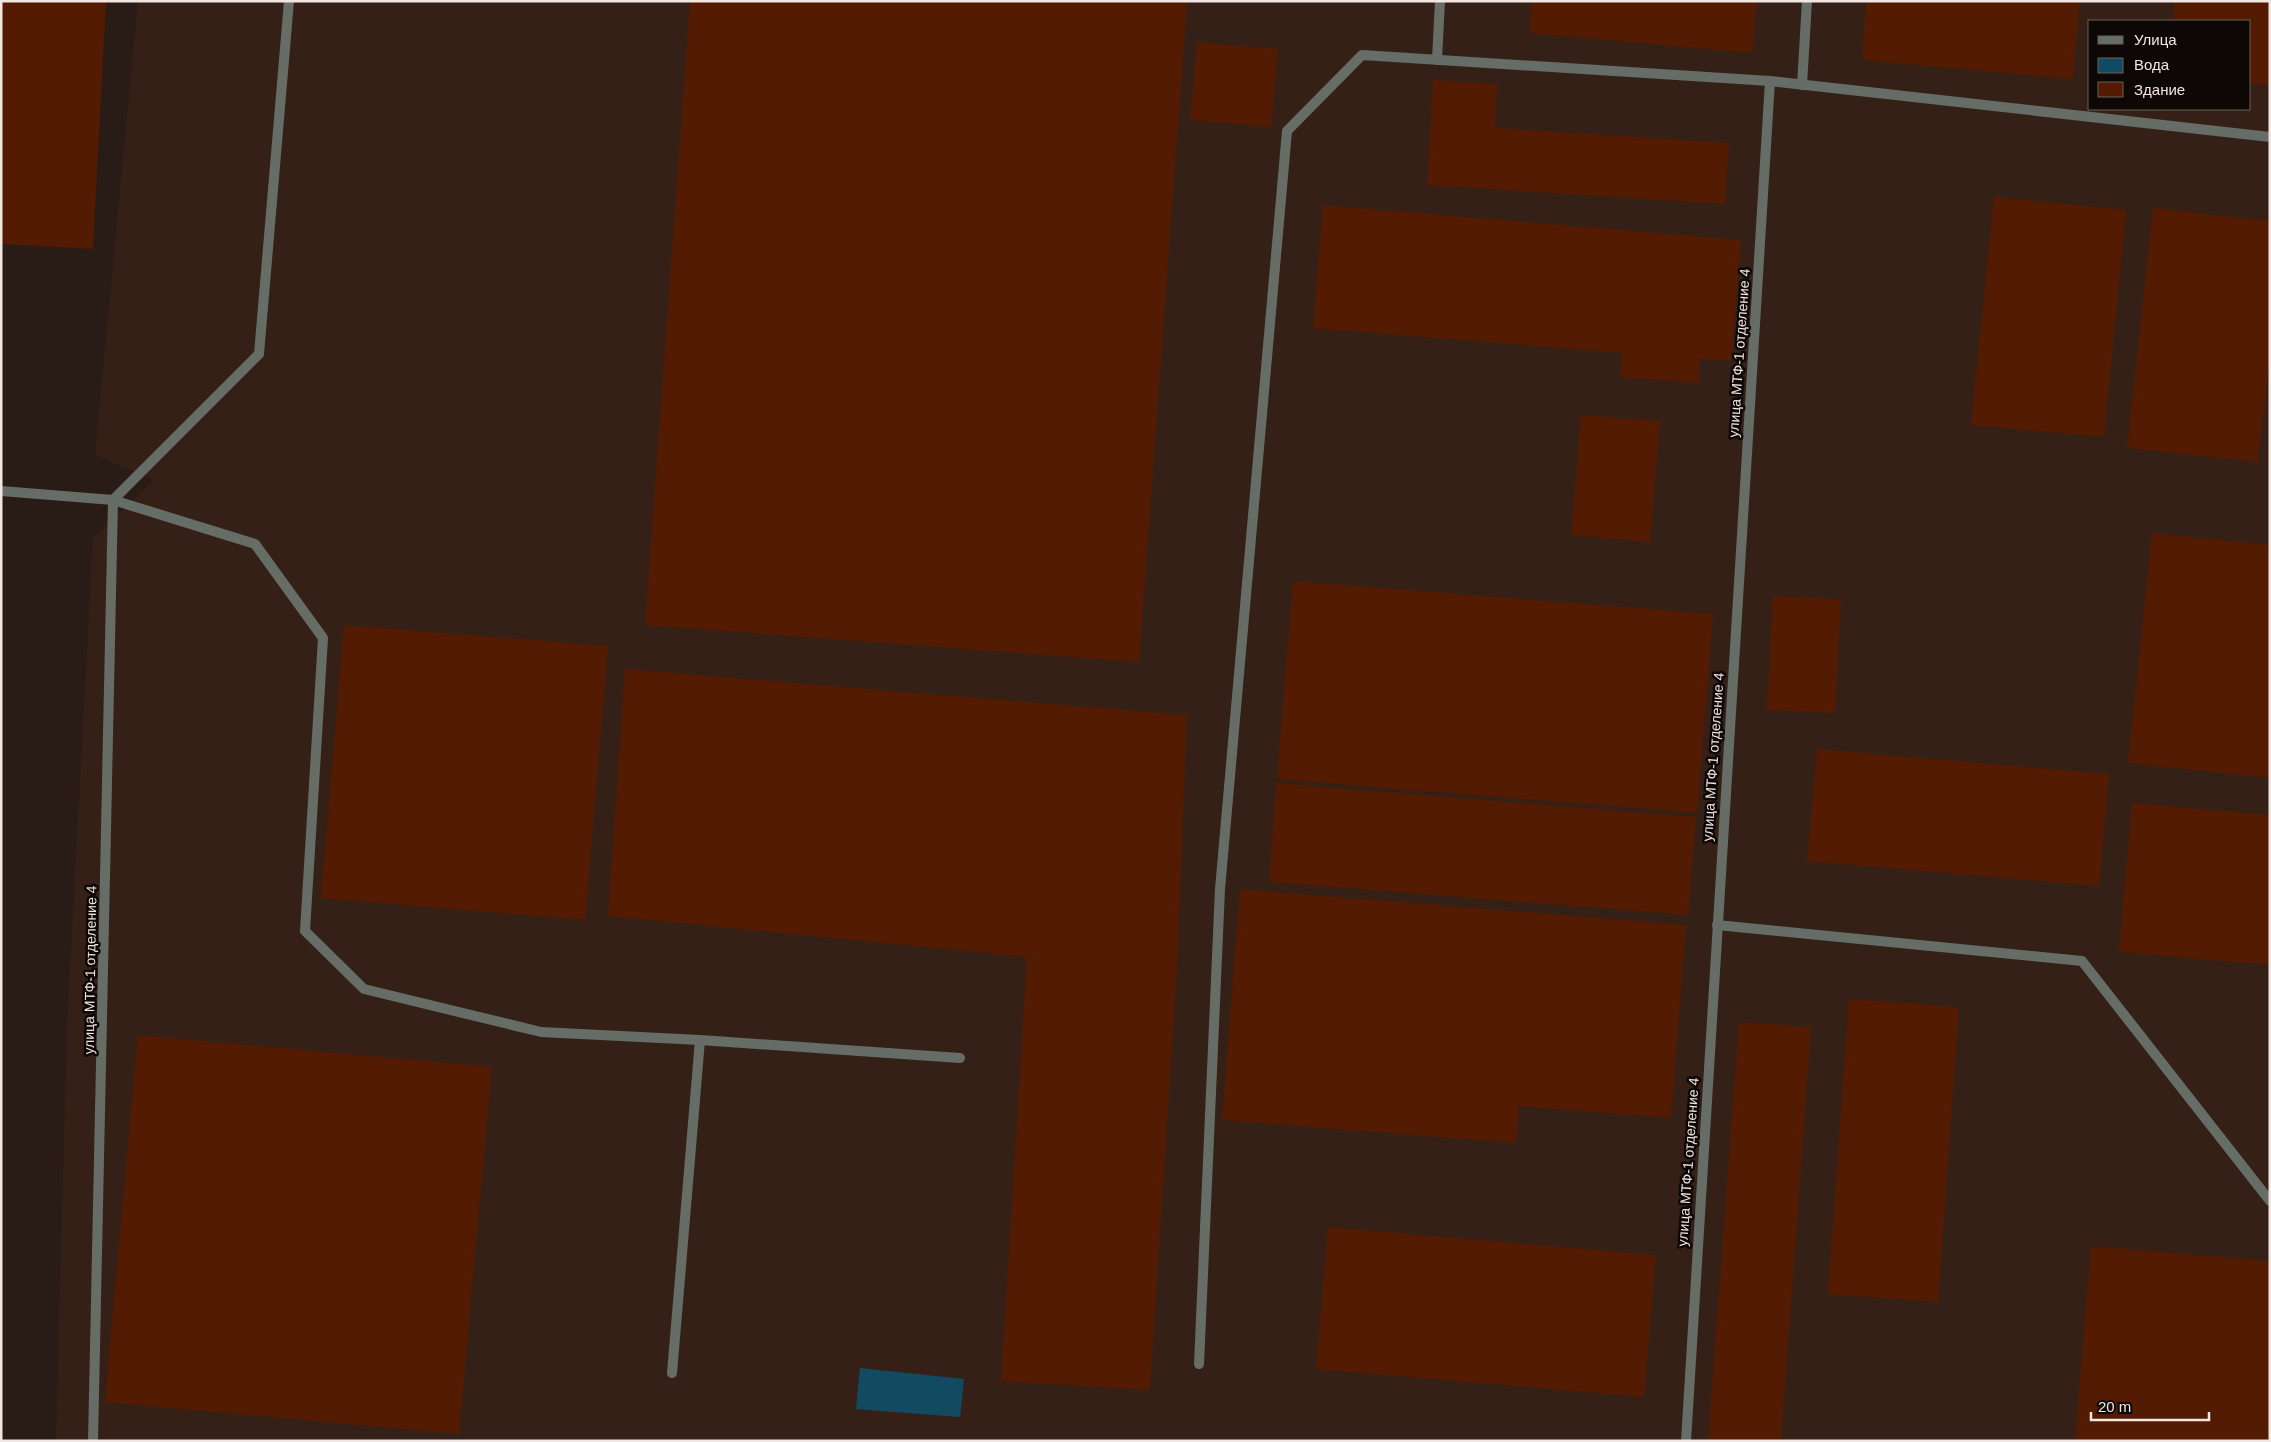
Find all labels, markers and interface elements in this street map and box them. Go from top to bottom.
legend [2088,20,2251,110]
text: Улица [2134,31,2177,48]
text: Вода [2134,56,2170,73]
text: Здание [2134,81,2185,98]
street label: улица МТФ-1 отделение 4 [1725,268,1753,438]
street label: улица МТФ-1 отделение 4 [1699,672,1727,842]
street label: улица МТФ-1 отделение 4 [81,885,99,1055]
street label: улица МТФ-1 отделение 4 [1674,1077,1702,1247]
scale bar [2091,1390,2208,1422]
text: 20 m [2098,1398,2131,1415]

